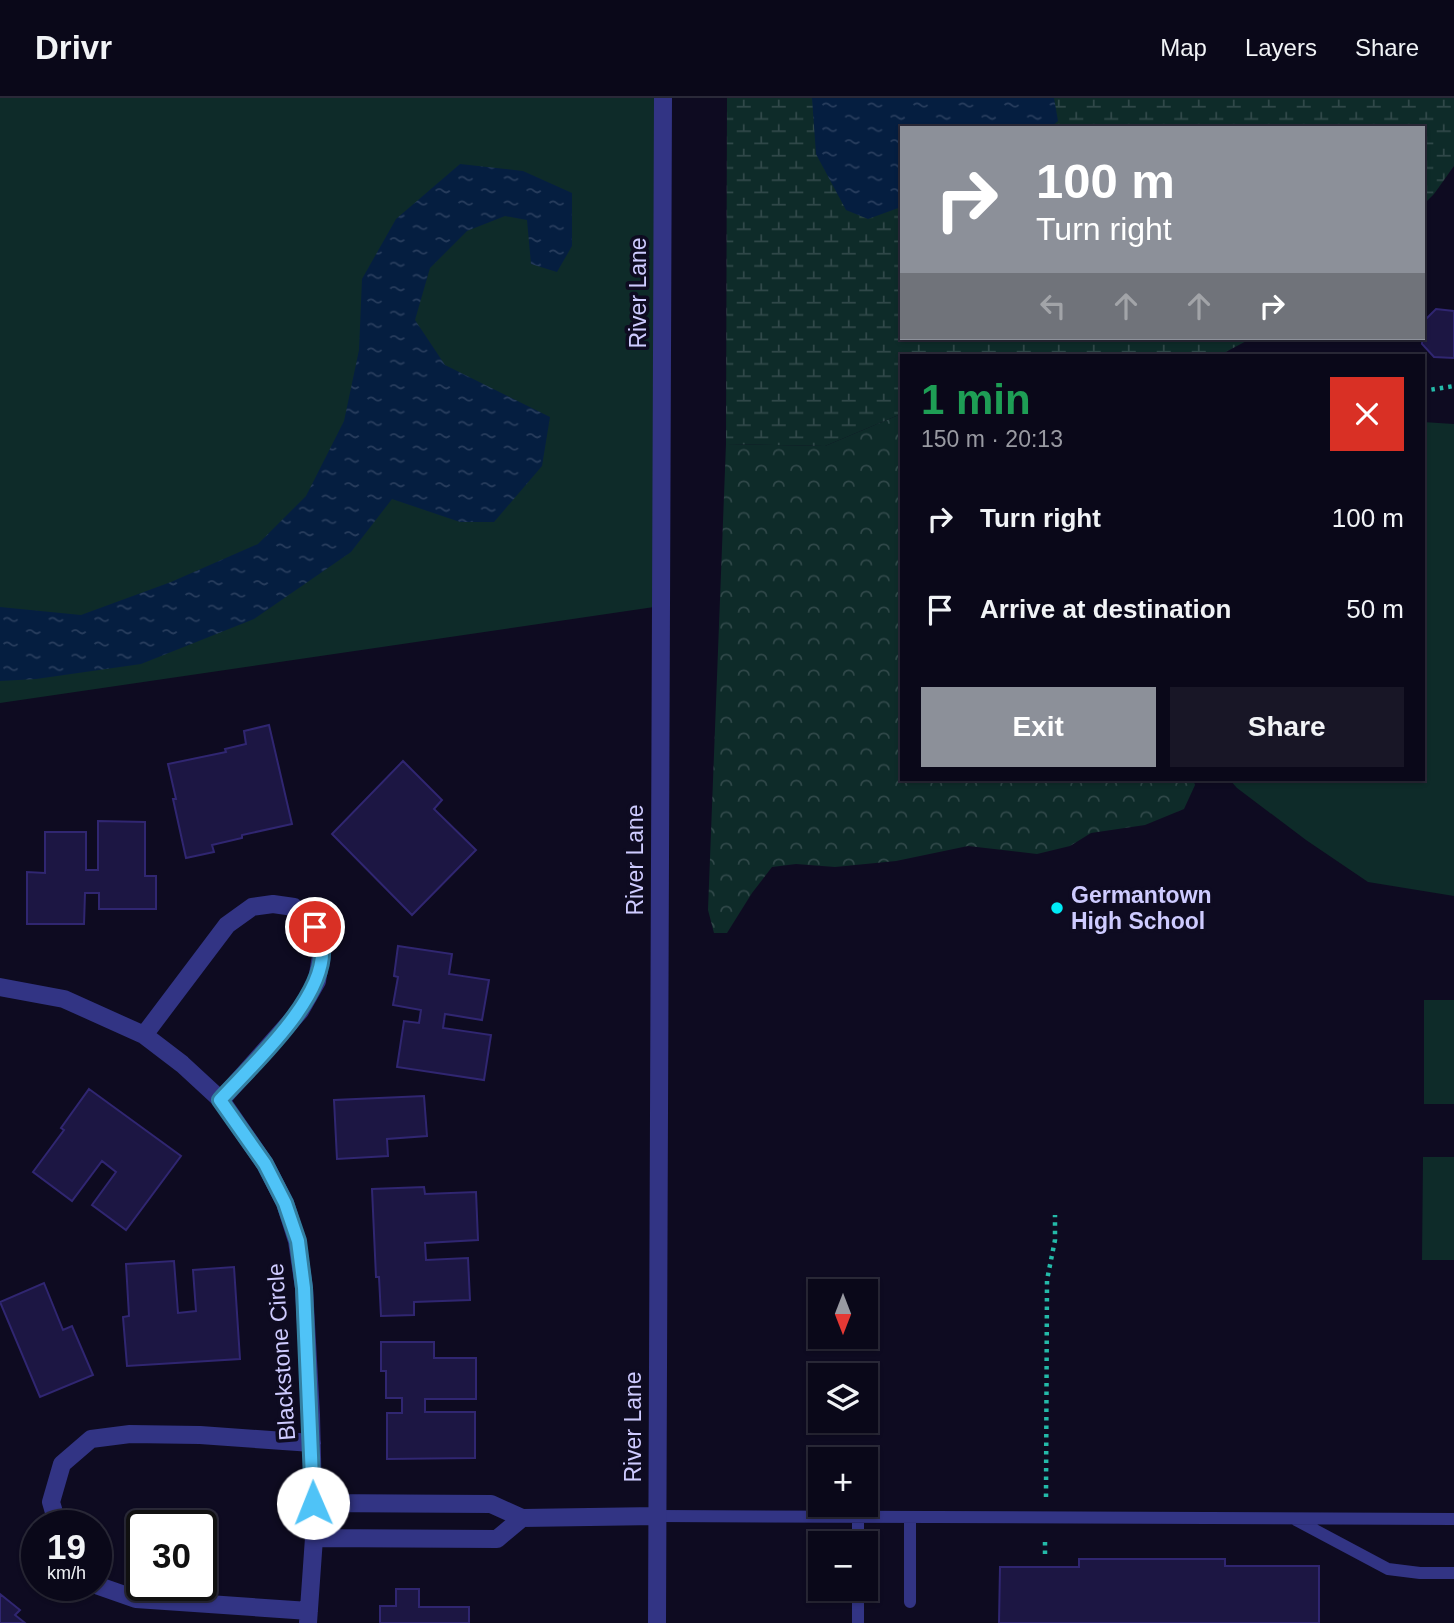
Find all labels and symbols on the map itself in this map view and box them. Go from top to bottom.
street label: River Lane [625,237,651,349]
street label: River Lane [622,804,648,916]
place label: Germantown High School [1071,882,1212,934]
pin [285,897,345,957]
marker: Germantown High School [1049,900,1065,916]
street label: Blackstone Circle [262,1262,300,1442]
north arrow [808,1279,878,1349]
street label: River Lane [620,1371,646,1483]
position arrow [276,1466,350,1540]
speed limit sign: 30 [126,1510,217,1601]

